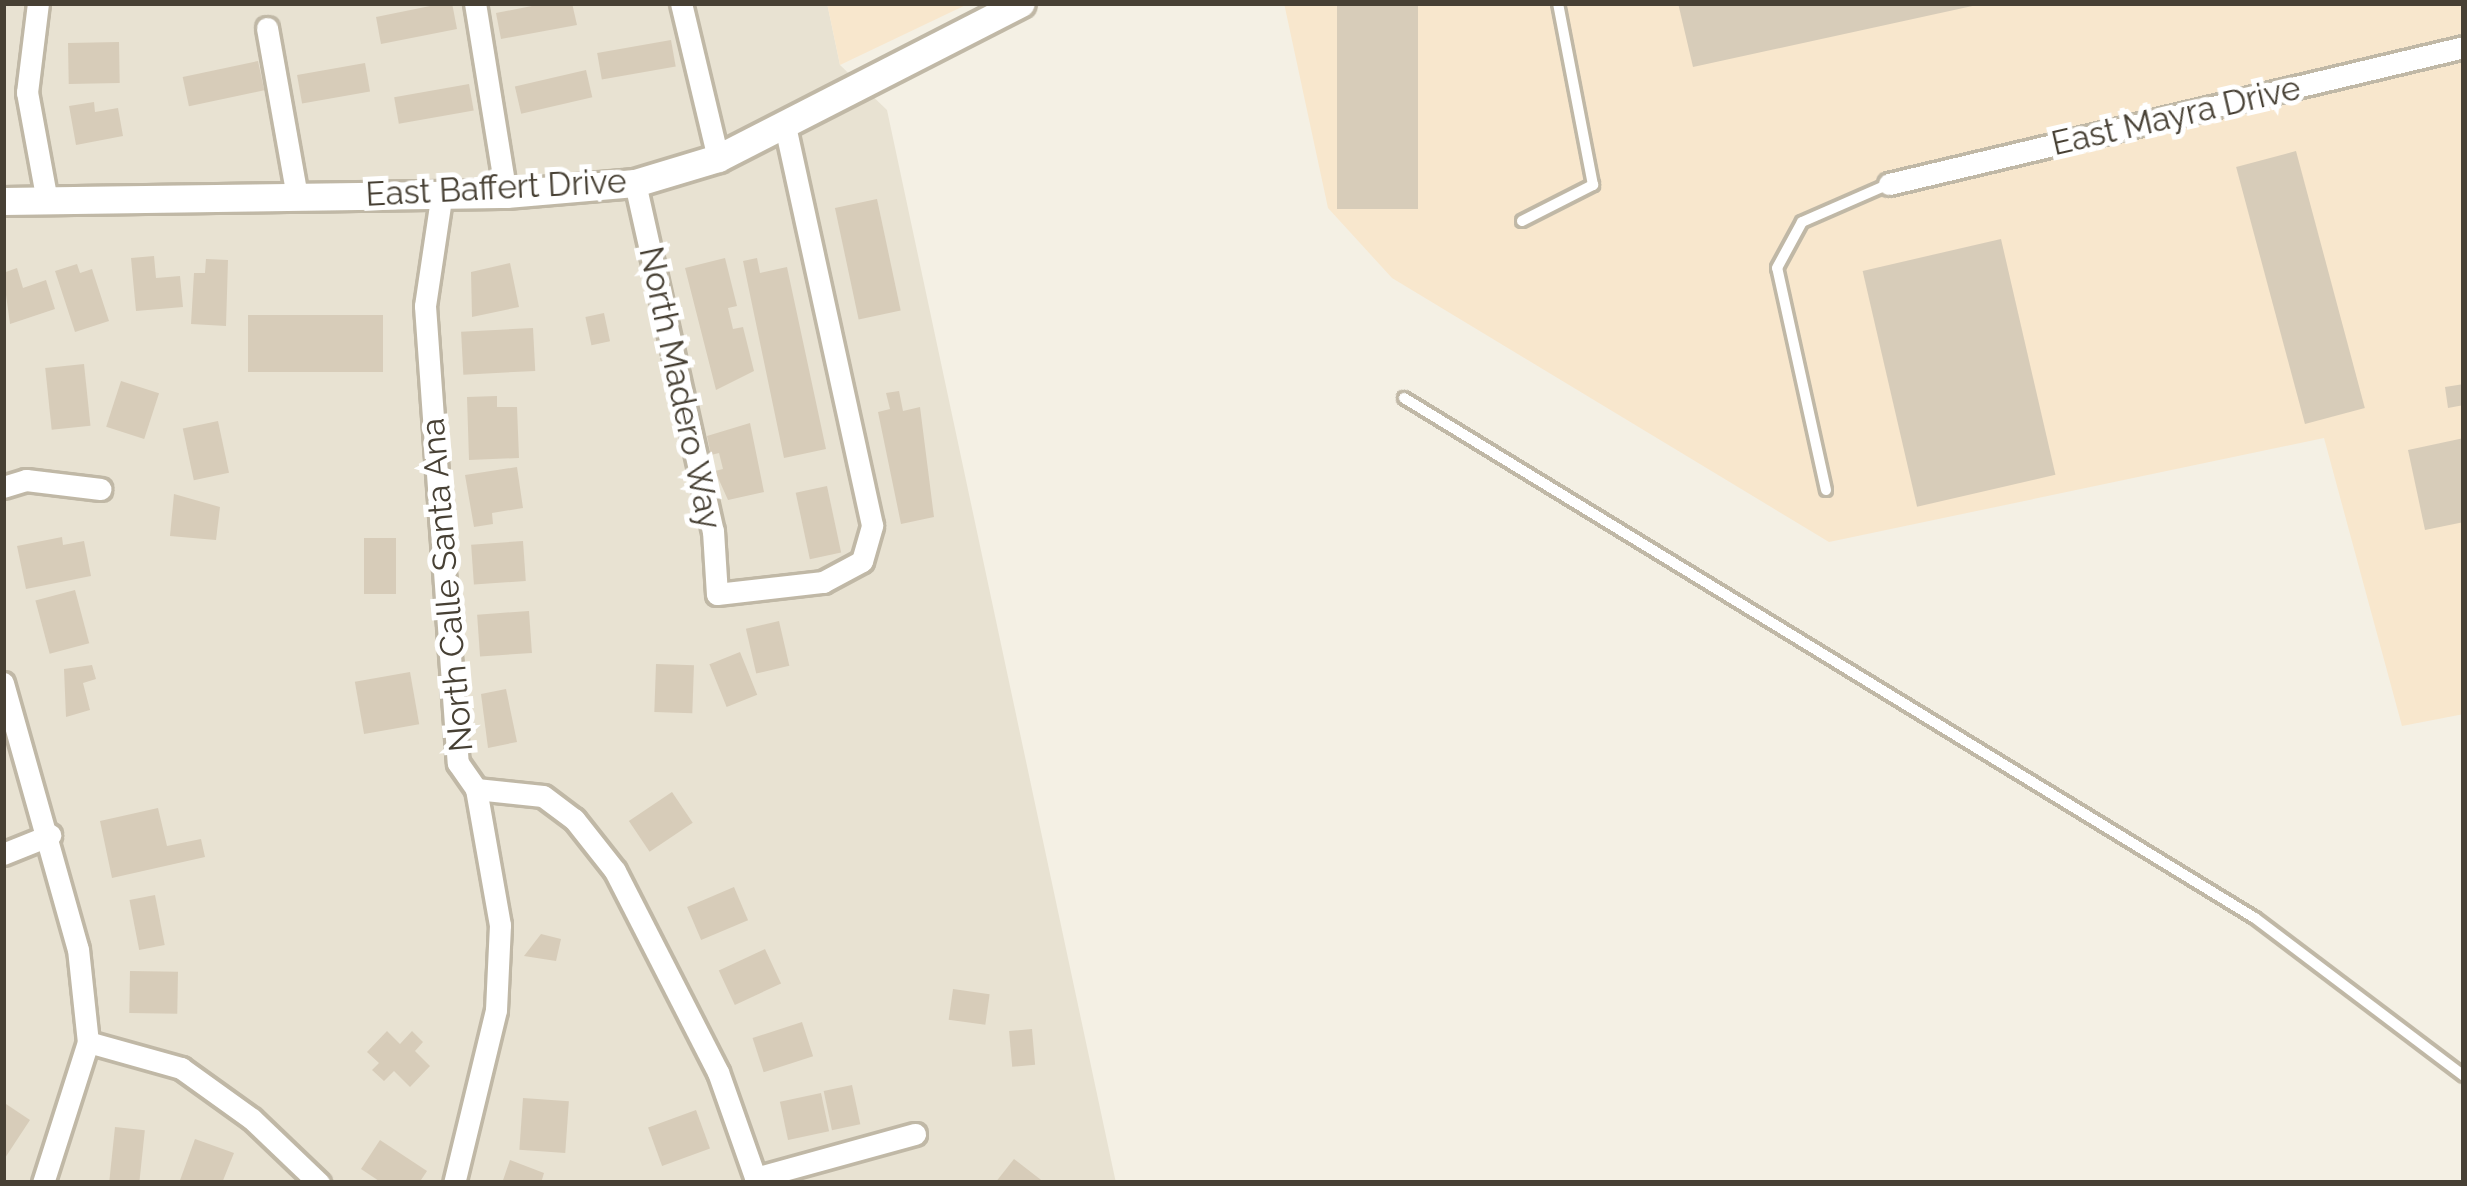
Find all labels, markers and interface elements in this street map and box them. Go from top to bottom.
street label: East Mayra Drive [2048,68,2304,164]
street label: East Baffert Drive [365,161,627,215]
street label: North Madero Way [631,243,729,533]
street label: North Calle Santa Ana [413,416,481,754]

